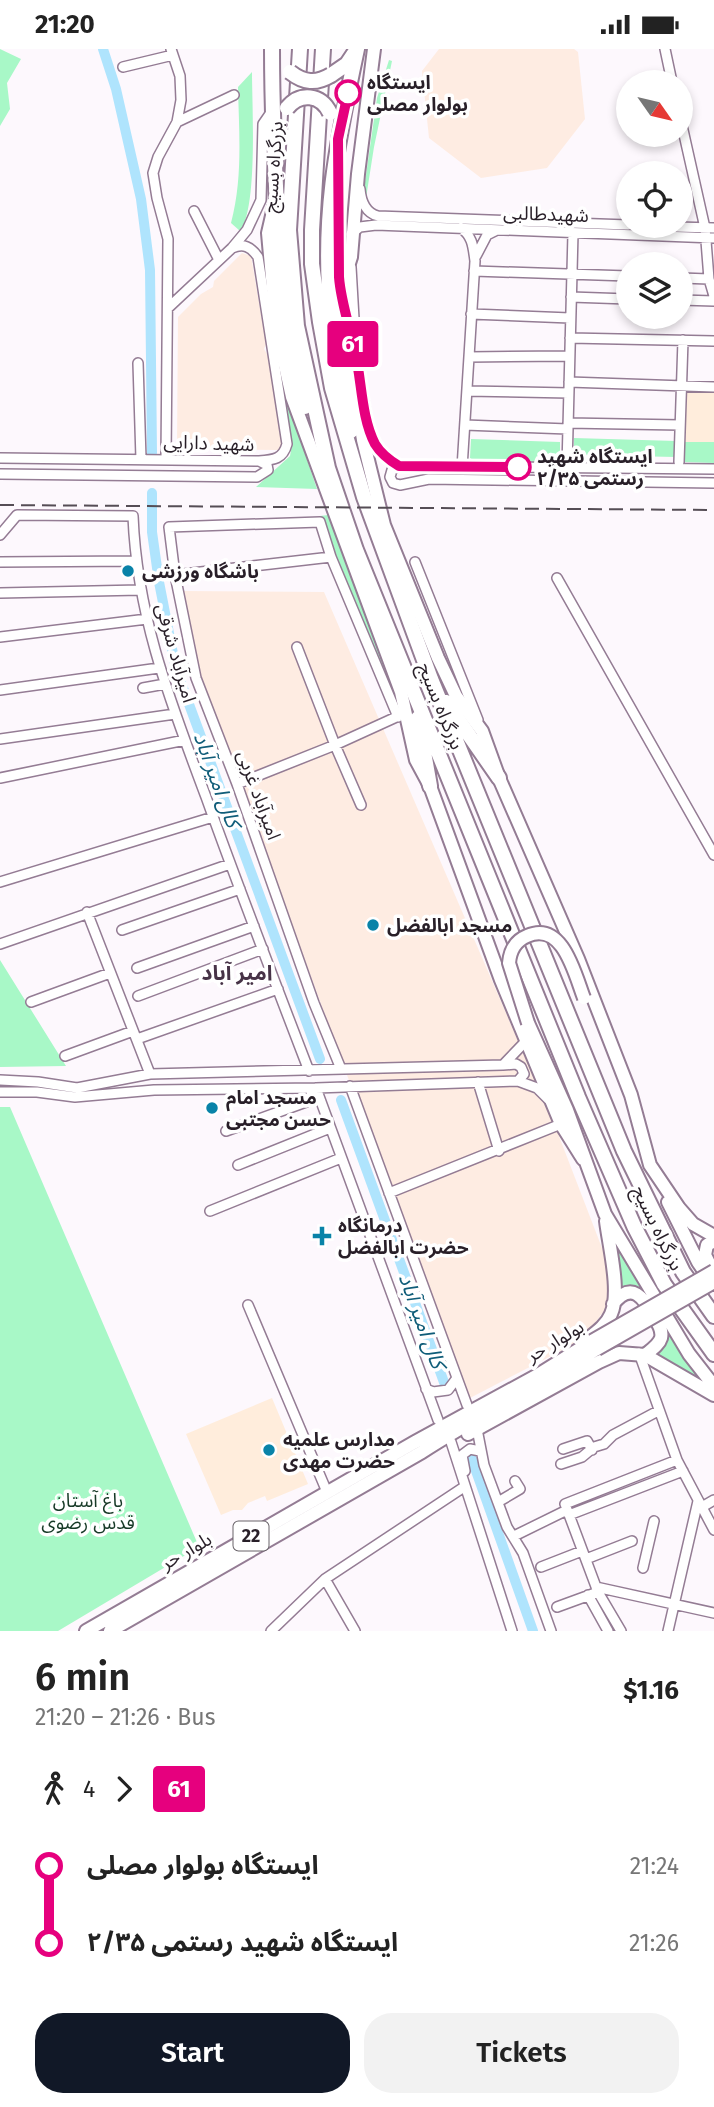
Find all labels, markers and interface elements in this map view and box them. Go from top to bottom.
text: 21:20 [35,9,95,40]
north arrow [616,70,693,147]
map controls [616,70,693,329]
place label: ایستگاه بولوار مصلی [367,71,468,116]
marker: ایستگاه بولوار مصلی [335,80,361,106]
street label: بزرگراه بسیج [258,120,291,214]
button: locate [616,161,693,238]
street label: شهیدطالبی [503,201,589,227]
button: layers [616,252,693,329]
line badge: 61 [322,321,384,367]
text: 61 [341,330,365,358]
street label: شهید دارایی [163,430,255,456]
place label: ایستگاه شهید رستمی ۲/۳۵ [537,445,653,490]
marker: ایستگاه شهید رستمی ۲/۳۵ [505,454,531,480]
place label: باشگاه ورزشی [142,560,259,583]
marker: باشگاه ورزشی [120,563,136,579]
street label: امیرآباد شرقی [151,601,201,705]
street label: بزرگراه بسیج [410,659,469,754]
water label: کال امیر آباد [188,729,248,835]
street label: امیرآباد غربی [232,747,286,843]
place label: مسجد ابالفضل [387,914,512,937]
marker: مسجد ابالفضل [365,917,381,933]
district label: امیر آباد [202,960,272,986]
place label: مسجد امام حسن مجتبی [226,1086,331,1131]
marker: مسجد امام حسن مجتبی [204,1100,220,1116]
street label: بزرگراه بسیج [625,1182,688,1276]
place label: درمانگاه حضرت ابالفضل [338,1214,469,1259]
marker: درمانگاه حضرت ابالفضل [312,1226,332,1246]
water label: کال امیر آباد [393,1270,453,1376]
street label: بولوار حر [521,1315,588,1368]
place label: مدارس علمیه حضرت مهدی [283,1428,395,1473]
marker: مدارس علمیه حضرت مهدی [261,1442,277,1458]
park label: باغ آستان قدس رضوی [41,1489,135,1534]
road number: 22 [233,1521,268,1551]
street label: بلوار حر [156,1527,216,1575]
text: 6 min [35,1654,130,1700]
text: $1.16 [623,1675,679,1706]
text: 21:20 – 21:26 · Bus [35,1703,215,1731]
icon: walk [35,1770,73,1808]
icon: forward [105,1770,143,1808]
text: 4 [83,1775,95,1803]
text: 61 [167,1775,191,1803]
text: ایستگاه بولوار مصلی [87,1850,319,1881]
text: 21:24 [630,1852,679,1880]
text: ایستگاه شهید رستمی ۲/۳۵ [87,1927,398,1958]
text: 21:26 [629,1929,679,1957]
button: Start [35,2013,350,2093]
button: Tickets [364,2013,679,2093]

